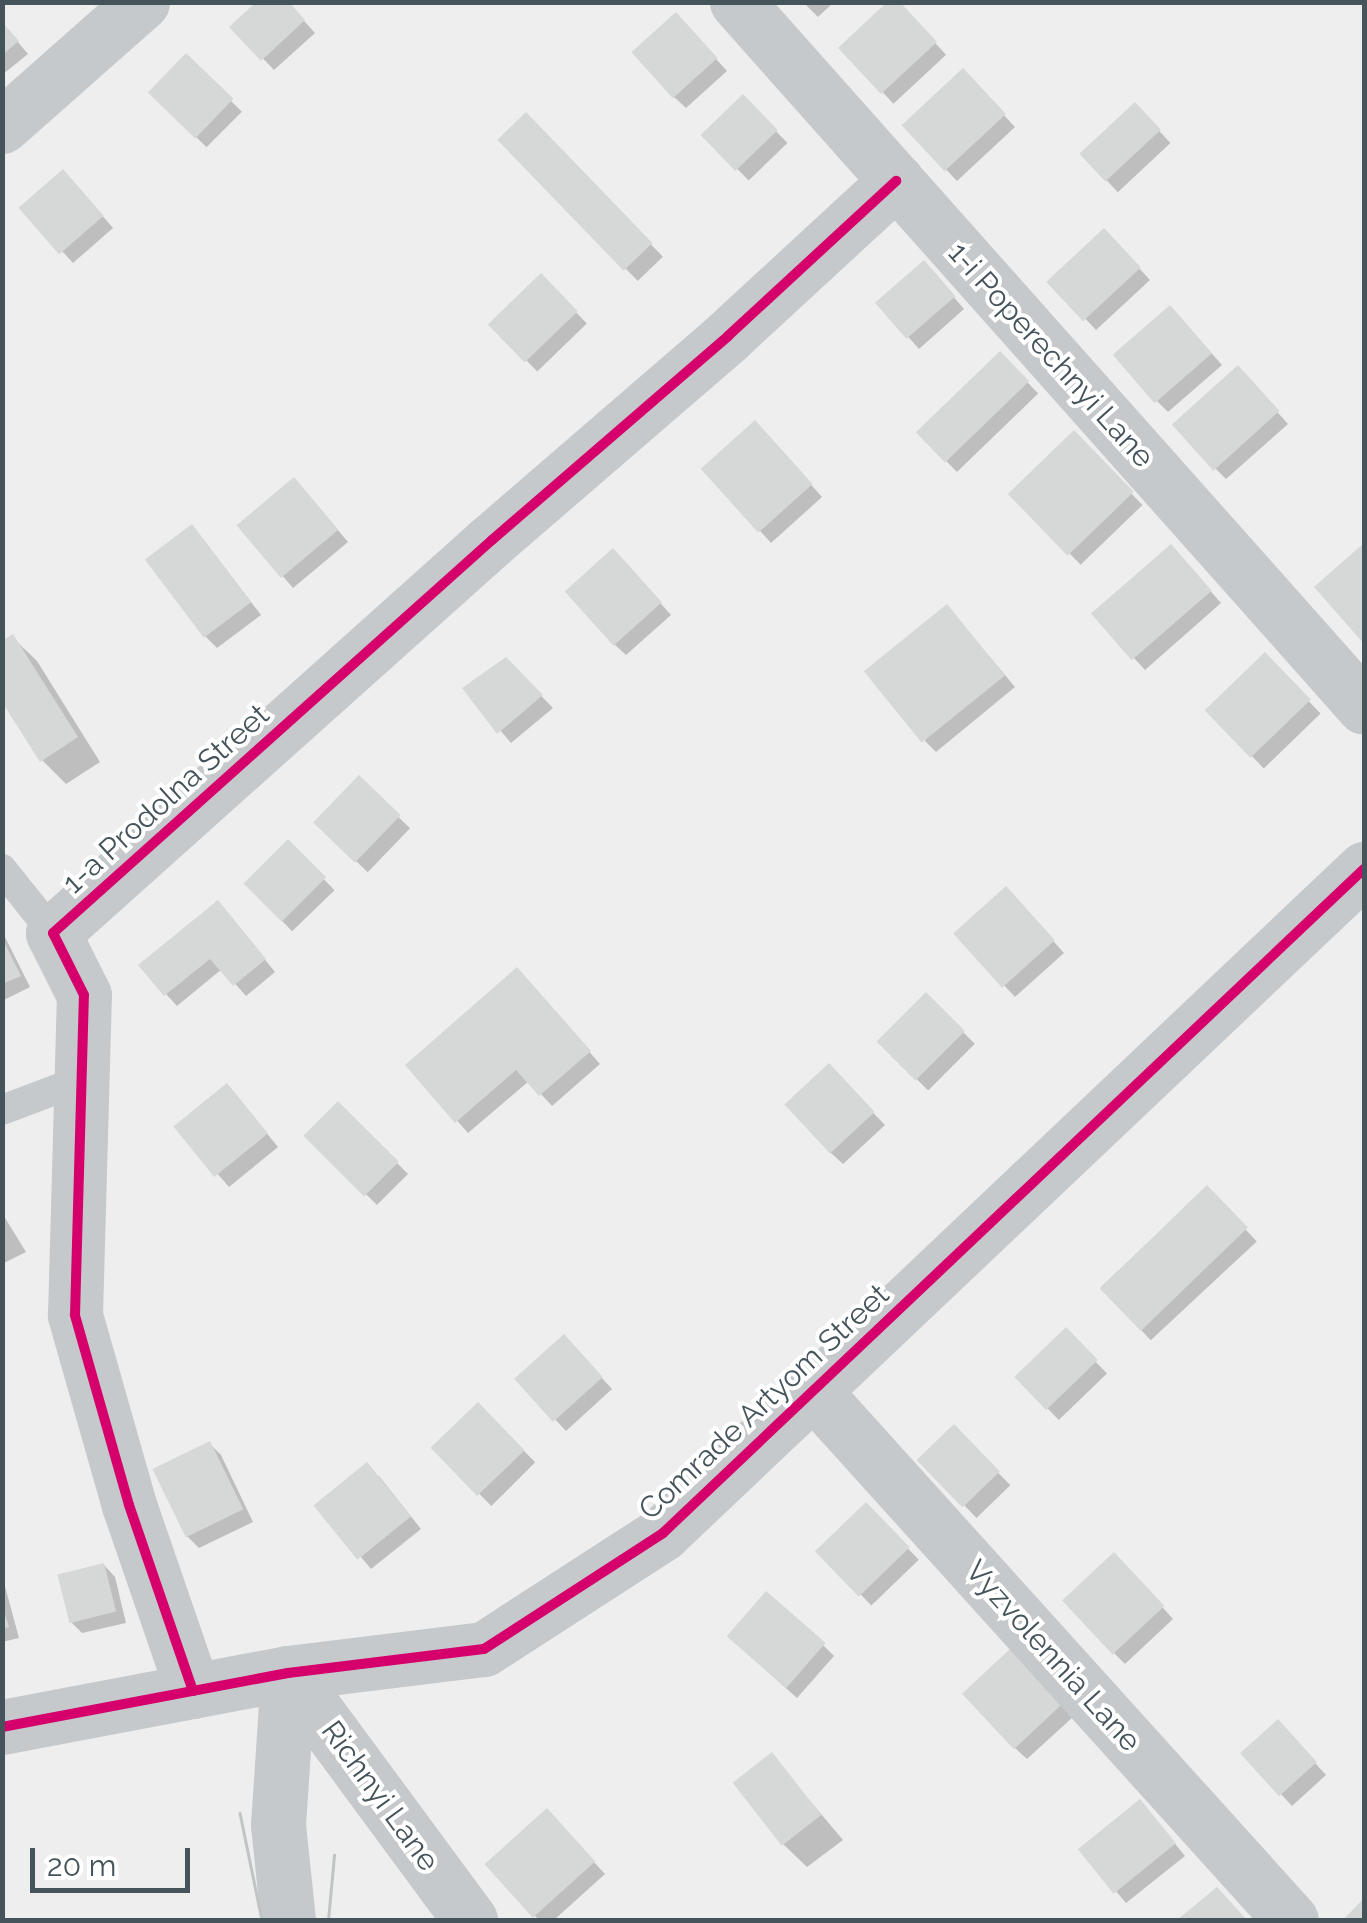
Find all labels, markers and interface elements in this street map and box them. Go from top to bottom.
street label: 1-i Poperechnyi Lane [941,235,1161,475]
street label: 1-a Prodolna Street [55,697,277,901]
street label: Comrade Artyom Street [631,1276,897,1528]
street label: Vyzvolennia Lane [958,1553,1148,1759]
street label: Richnyi Lane [314,1714,446,1878]
scale bar [35,1828,195,1890]
text: 20 m [47,1848,116,1883]

